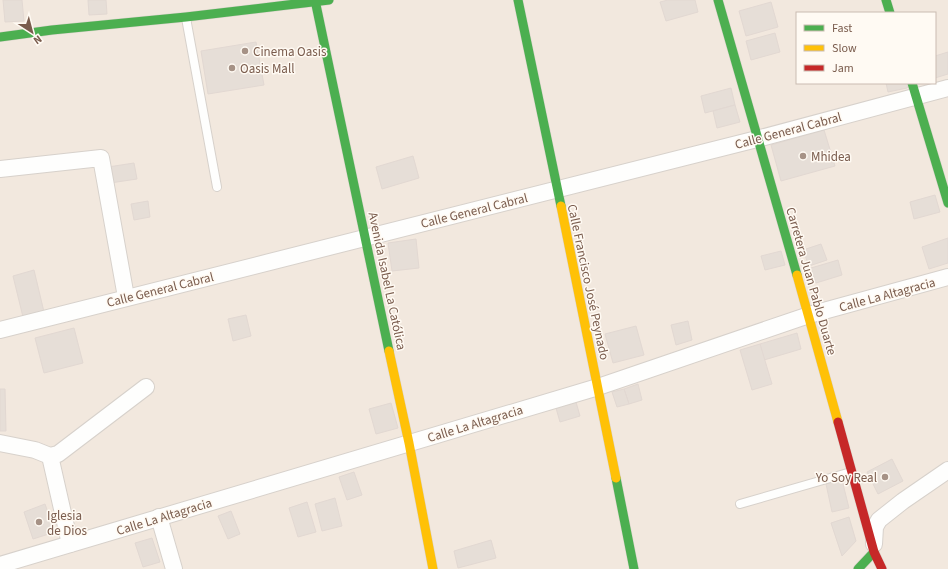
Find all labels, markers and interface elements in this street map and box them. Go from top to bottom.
north arrow [12,12,52,52]
legend [796,12,936,84]
text: Fast [832,20,852,37]
text: N [30,31,45,48]
text: Slow [832,40,857,57]
place label: Cinema Oasis [253,43,327,61]
marker: Cinema Oasis [240,46,250,56]
place label: Oasis Mall [240,60,295,78]
text: Jam [832,60,854,77]
marker: Oasis Mall [227,63,237,73]
street label: Calle General Cabral [733,108,844,154]
place label: Mhidea [811,148,851,166]
marker: Mhidea [798,151,808,161]
street label: Calle General Cabral [419,189,530,233]
street label: Calle Francisco José Peynado [563,203,613,362]
street label: Carretera Juan Pablo Duarte [781,205,841,357]
street label: Avenida Isabel La Católica [364,211,410,352]
street label: Calle General Cabral [105,268,216,312]
street label: Calle La Altagracia [837,273,937,316]
street label: Calle La Altagracia [425,401,525,447]
place label: Yo Soy Real [815,469,877,487]
marker: Yo Soy Real [880,472,890,482]
street label: Calle La Altagracia [114,494,214,540]
place label: Iglesia de Dios [47,507,87,540]
marker: Iglesia de Dios [34,517,44,527]

